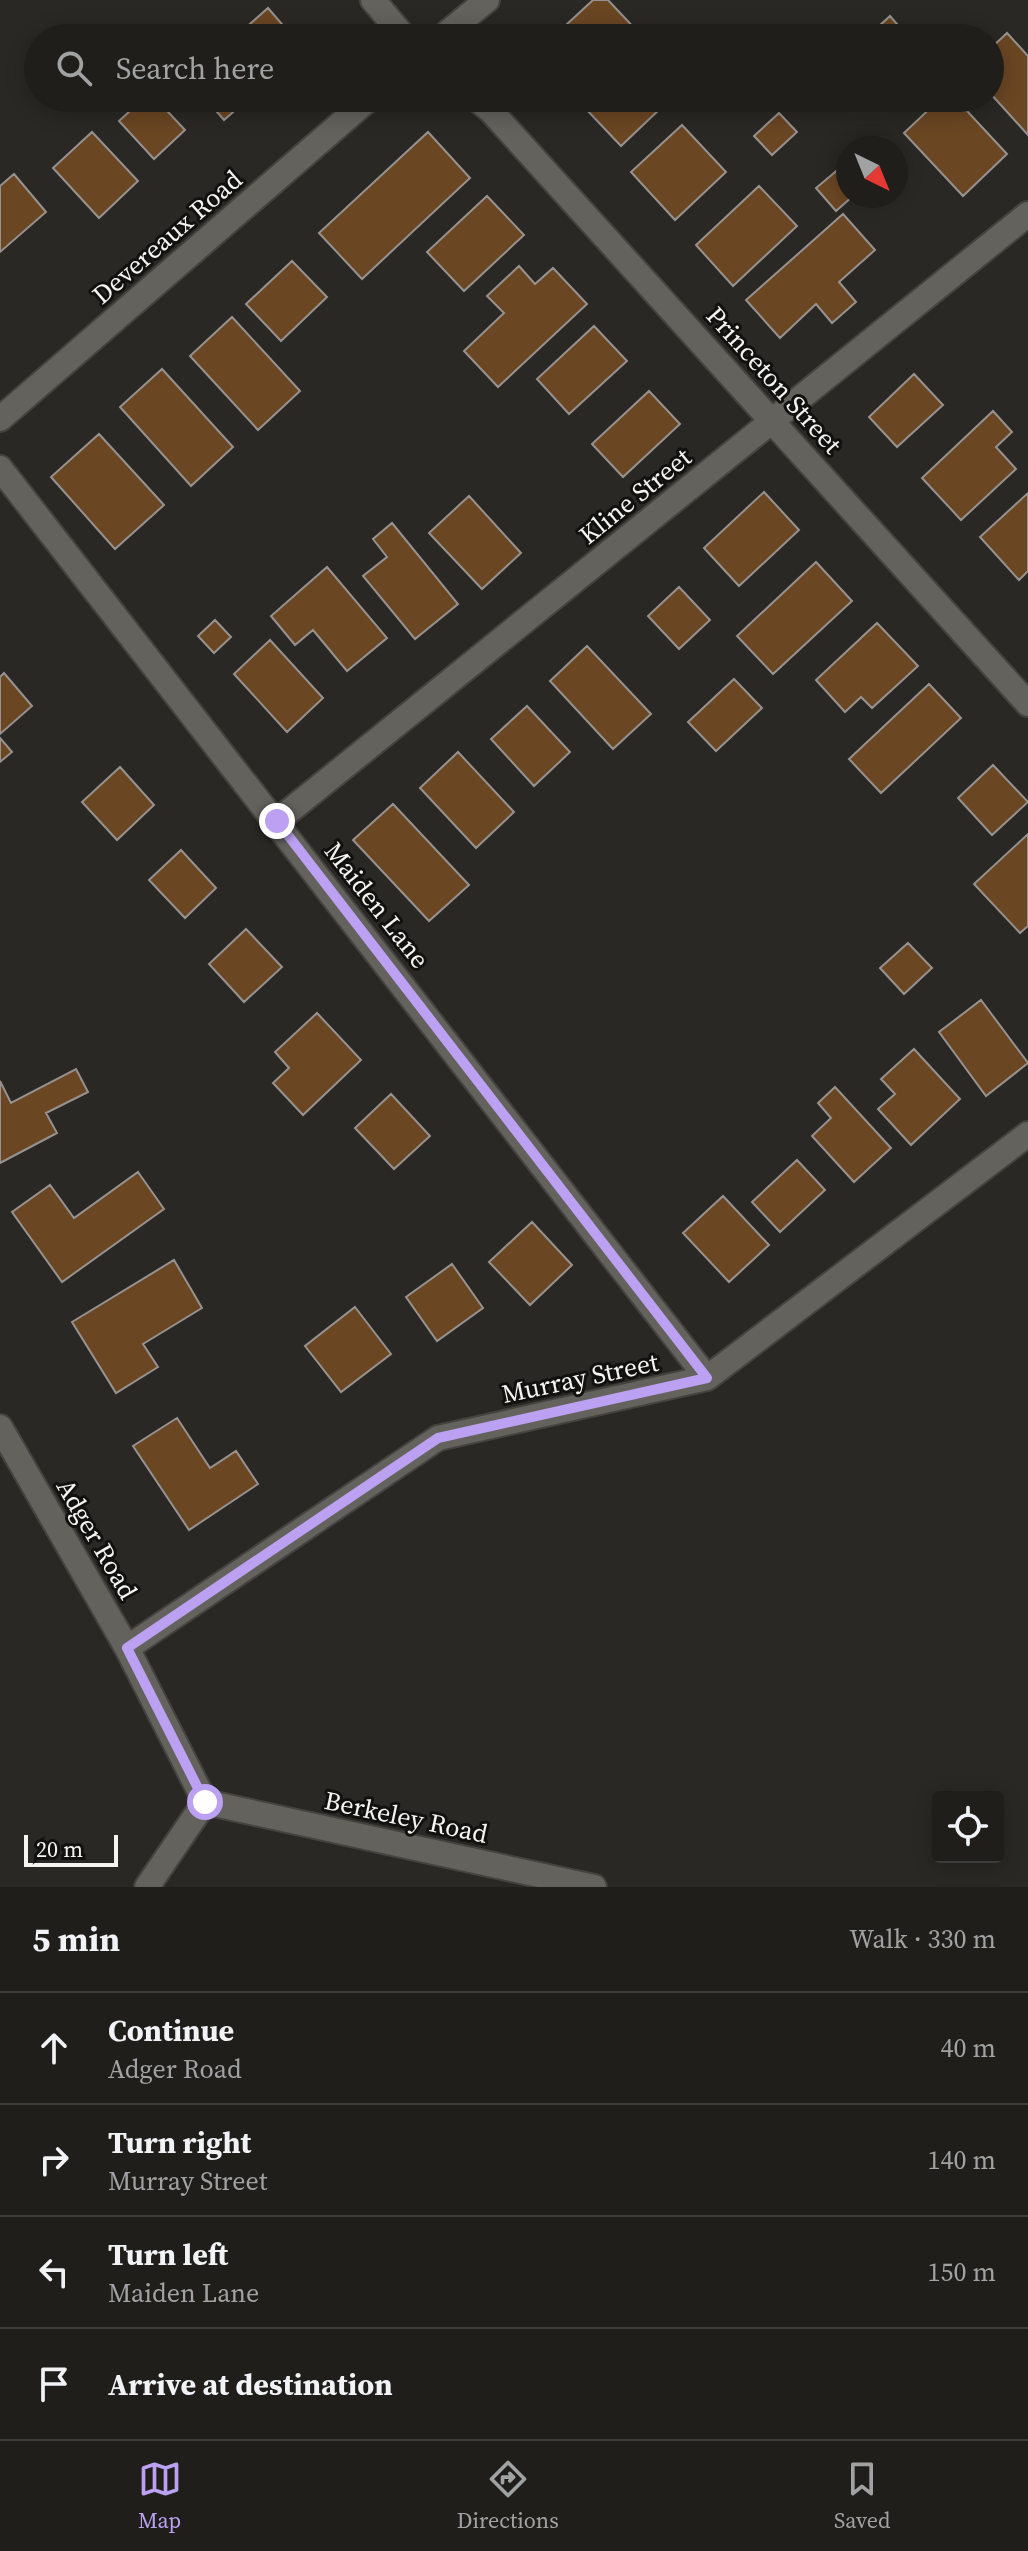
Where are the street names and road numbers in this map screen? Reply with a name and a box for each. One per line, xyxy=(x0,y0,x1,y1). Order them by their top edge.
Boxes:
street label: Devereaux Road xyxy=(84,162,250,312)
street label: Princeton Street xyxy=(698,298,850,462)
street label: Kline Street xyxy=(571,439,699,553)
street label: Maiden Lane xyxy=(316,834,438,976)
street label: Murray Street xyxy=(498,1344,662,1412)
street label: Adger Road xyxy=(48,1472,146,1606)
street label: Berkeley Road xyxy=(321,1782,491,1852)

